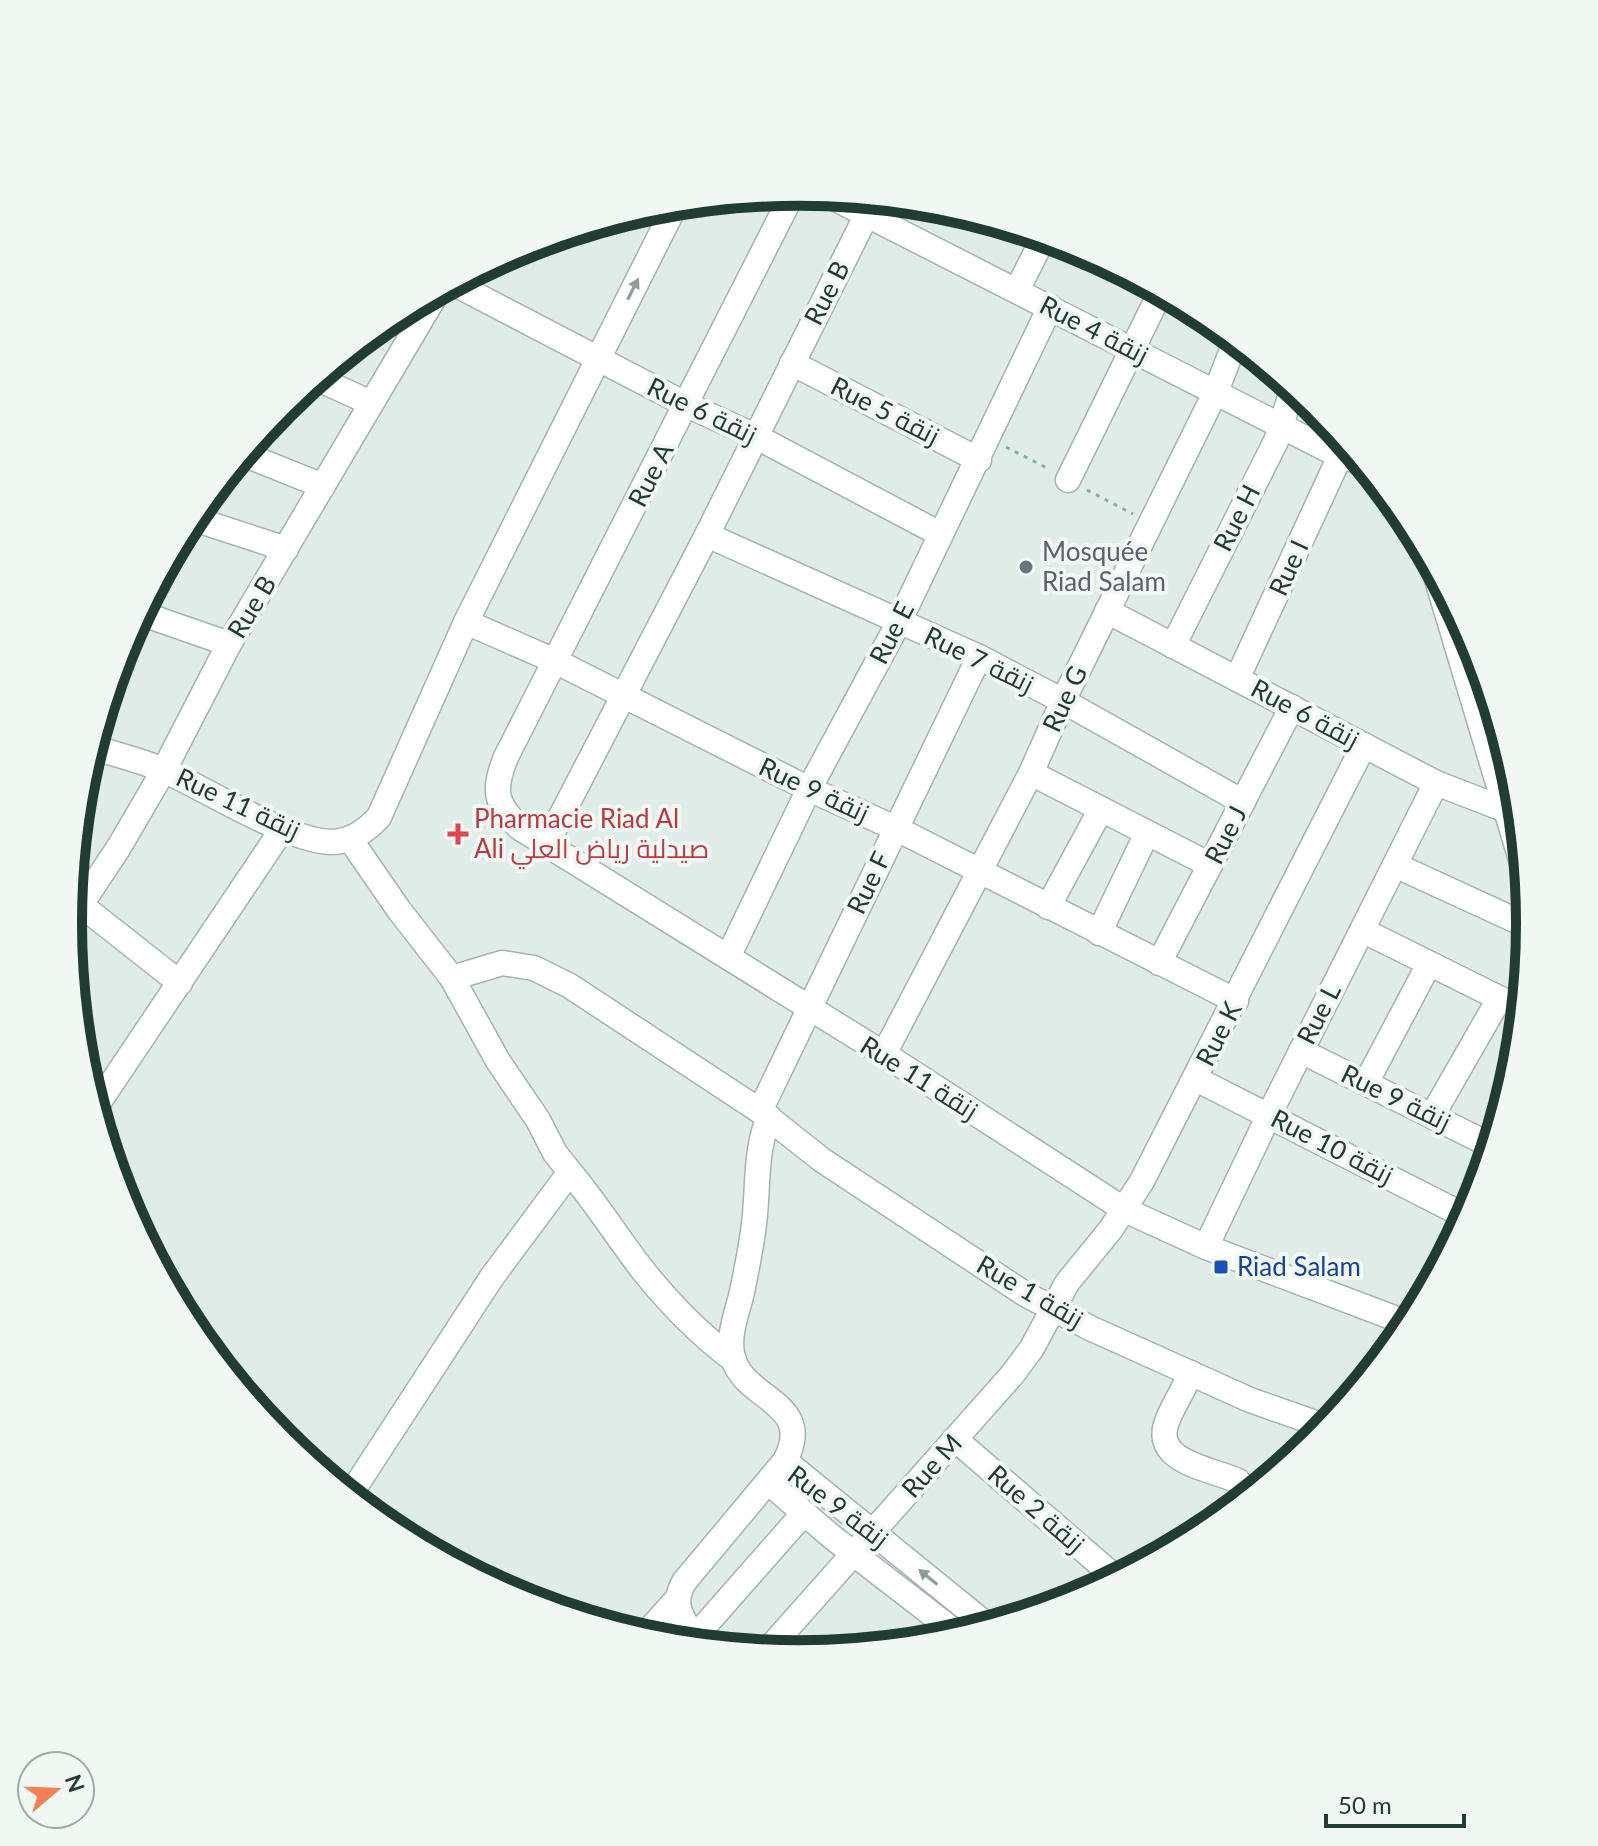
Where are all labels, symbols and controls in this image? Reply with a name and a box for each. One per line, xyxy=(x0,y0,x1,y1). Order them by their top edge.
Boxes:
street label: Rue B xyxy=(797,255,856,330)
one-way arrow xyxy=(627,277,640,300)
street label: Rue 4 زنقة xyxy=(1035,288,1154,370)
street label: Rue 5 زنقة xyxy=(826,369,945,451)
street label: Rue 6 زنقة xyxy=(642,370,762,450)
street label: Rue A xyxy=(621,437,680,512)
street label: Rue H xyxy=(1206,479,1266,556)
place label: Mosquée Riad Salam xyxy=(1042,535,1166,597)
street label: Rue I xyxy=(1261,535,1315,601)
marker: Mosquée Riad Salam xyxy=(1017,558,1035,576)
street label: Rue B xyxy=(220,569,282,644)
street label: Rue E xyxy=(862,596,920,669)
street label: Rue 7 زنقة xyxy=(919,619,1039,699)
street label: Rue G xyxy=(1035,660,1093,737)
street label: Rue 6 زنقة xyxy=(1246,671,1365,755)
street label: Rue 9 زنقة xyxy=(754,750,875,828)
street label: Rue 11 زنقة xyxy=(171,761,305,846)
street label: Rue J xyxy=(1197,800,1253,869)
place label: Pharmacie Riad Al Ali صيدلية رياض العلي xyxy=(474,802,709,870)
marker: Pharmacie Riad Al Ali صيدلية رياض العلي xyxy=(449,825,467,843)
street label: Rue F xyxy=(839,846,897,919)
street label: Rue L xyxy=(1289,978,1347,1049)
street label: Rue K xyxy=(1188,995,1248,1071)
street label: Rue 11 زنقة xyxy=(855,1028,984,1126)
street label: Rue 9 زنقة xyxy=(1336,1057,1456,1137)
street label: Rue 10 زنقة xyxy=(1266,1102,1399,1191)
street label: Rue 1 زنقة xyxy=(971,1248,1090,1334)
place label: Riad Salam xyxy=(1237,1250,1361,1282)
marker: Riad Salam xyxy=(1212,1258,1230,1276)
street label: Rue M xyxy=(894,1427,968,1504)
street label: Rue 9 زنقة xyxy=(782,1458,895,1554)
street label: Rue 2 زنقة xyxy=(982,1458,1092,1559)
one-way arrow xyxy=(918,1569,938,1586)
north arrow xyxy=(16,1750,96,1830)
text: N xyxy=(60,1771,91,1796)
scale bar xyxy=(1326,1778,1464,1828)
text: 50 m xyxy=(1338,1790,1392,1819)

